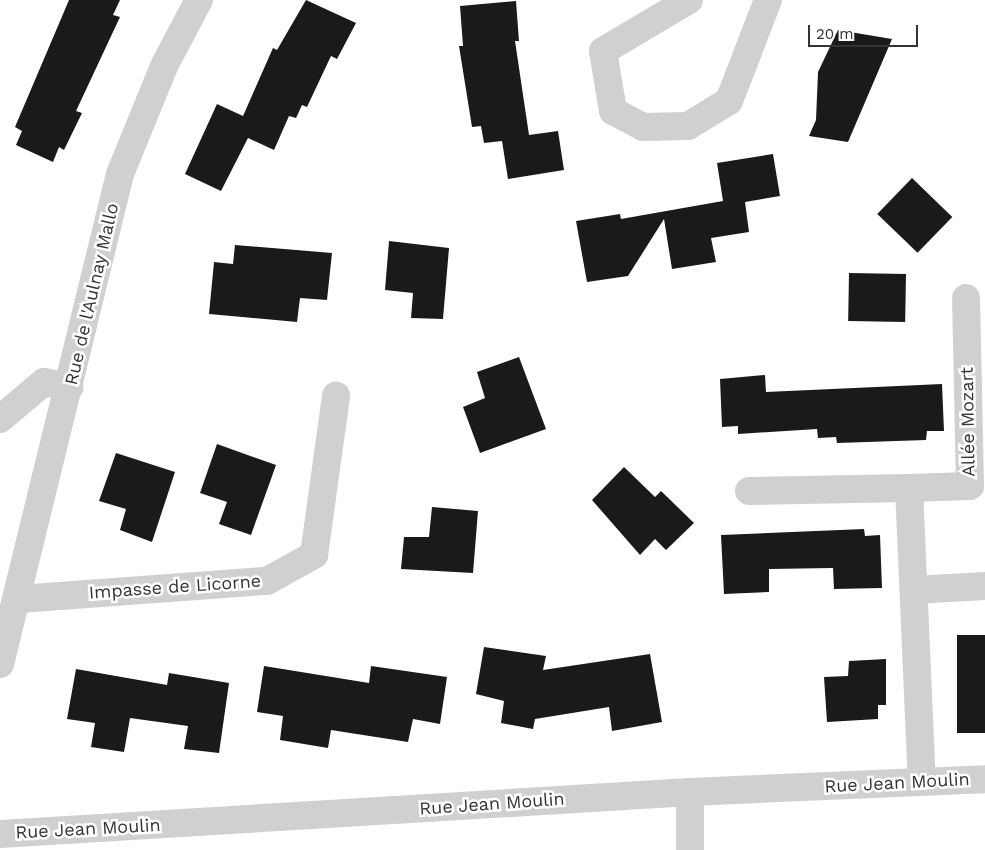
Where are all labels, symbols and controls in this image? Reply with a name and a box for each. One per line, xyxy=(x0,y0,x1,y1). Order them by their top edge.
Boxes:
scale bar xyxy=(810,15,920,47)
text: 20 m xyxy=(816,25,854,43)
street label: Rue de l'Aulnay Mallo xyxy=(60,201,124,387)
street label: Allée Mozart xyxy=(956,367,980,477)
street label: Impasse de Licorne xyxy=(88,570,262,604)
street label: Rue Jean Moulin xyxy=(824,768,970,798)
street label: Rue Jean Moulin xyxy=(418,788,566,820)
street label: Rue Jean Moulin xyxy=(15,814,161,844)

